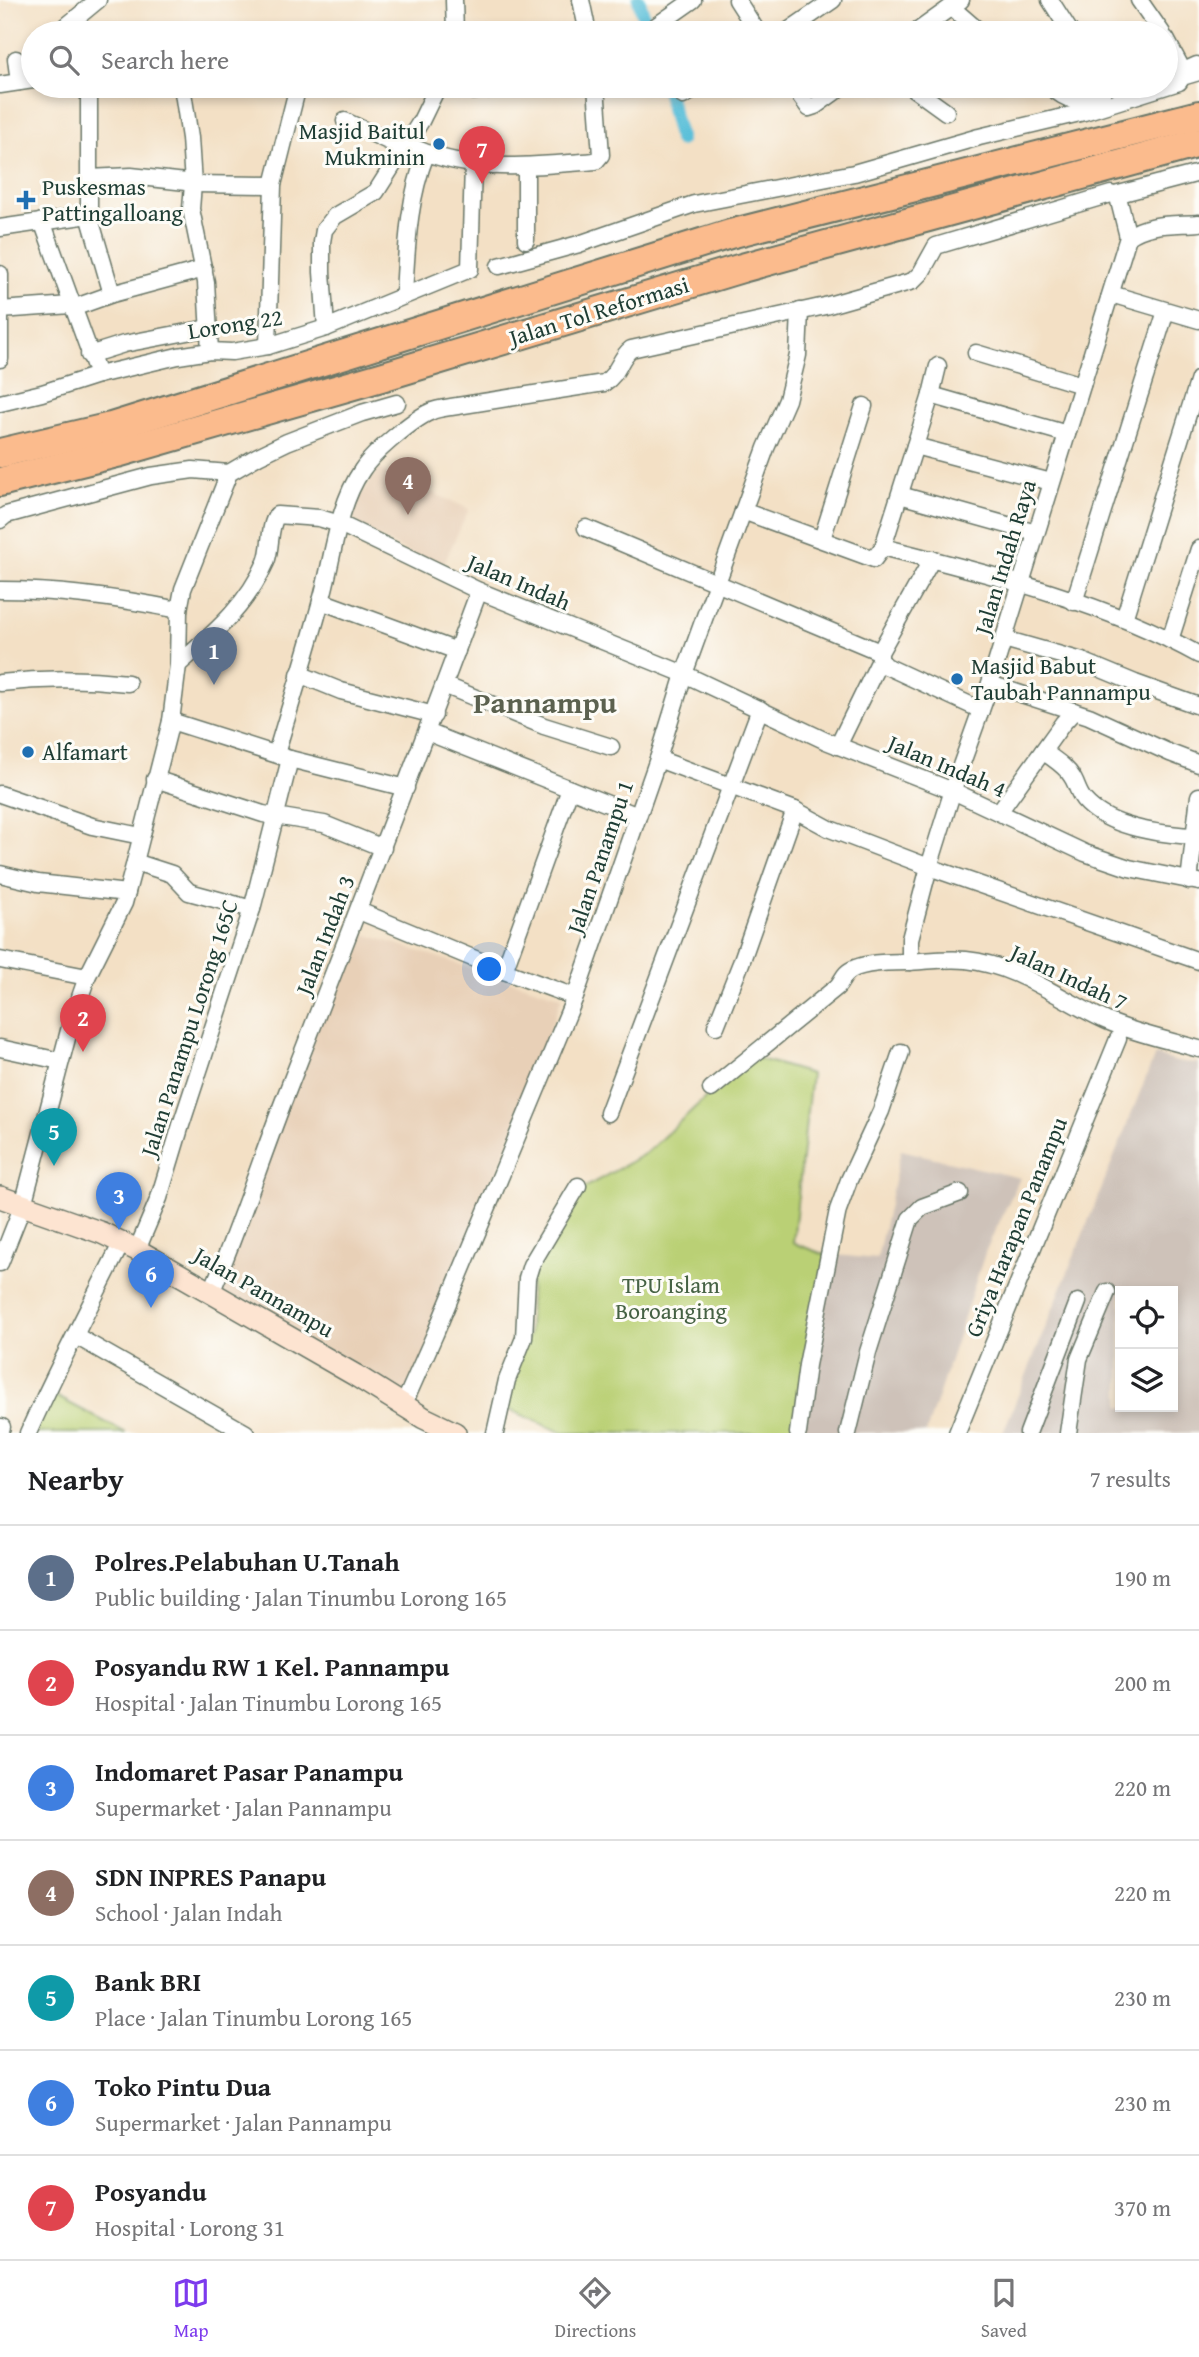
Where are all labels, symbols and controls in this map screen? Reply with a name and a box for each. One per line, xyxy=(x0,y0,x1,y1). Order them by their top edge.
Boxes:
search box xyxy=(21,21,1178,98)
text: Search here xyxy=(101,40,229,79)
icon: search xyxy=(45,41,83,79)
place label: Masjid Baitul Mukminin xyxy=(299,114,425,173)
pin: 7 xyxy=(459,126,505,184)
marker: Masjid Baitul Mukminin xyxy=(431,136,447,152)
place label: Puskesmas Pattingalloang xyxy=(42,170,184,229)
marker: Puskesmas Pattingalloang xyxy=(16,190,36,210)
street label: Jalan Tol Reformasi xyxy=(502,267,693,354)
street label: Lorong 22 xyxy=(185,300,285,347)
pin: 4 xyxy=(385,457,431,515)
street label: Jalan Indah Raya xyxy=(964,475,1044,641)
street label: Jalan Indah xyxy=(460,544,576,618)
pin: 1 xyxy=(191,627,237,685)
place label: Masjid Babut Taubah Pannampu xyxy=(971,649,1151,708)
marker: Masjid Babut Taubah Pannampu xyxy=(949,671,965,687)
district label: Pannampu xyxy=(473,680,618,724)
street label: Jalan Indah 4 xyxy=(880,725,1011,805)
place label: Alfamart xyxy=(42,735,128,768)
marker: Alfamart xyxy=(20,744,36,760)
street label: Jalan Panampu 1 xyxy=(557,776,641,941)
street label: Jalan Indah 3 xyxy=(286,870,362,1002)
street label: Jalan Panampu Lorong 165C xyxy=(130,895,246,1163)
street label: Jalan Indah 7 xyxy=(1003,934,1133,1018)
your location xyxy=(472,952,506,986)
pin: 2 xyxy=(60,994,106,1052)
pin: 5 xyxy=(31,1108,77,1166)
street label: Griya Harapan Panampu xyxy=(956,1111,1075,1342)
pin: 3 xyxy=(96,1172,142,1230)
street label: Jalan Pannampu xyxy=(185,1237,341,1345)
pin: 6 xyxy=(128,1250,174,1308)
park label: TPU Islam Boroanging xyxy=(615,1268,727,1327)
map controls xyxy=(1115,1286,1178,1412)
button: locate xyxy=(1115,1286,1178,1349)
button: layers xyxy=(1115,1349,1178,1412)
text: Nearby xyxy=(28,1457,124,1501)
text: 7 results xyxy=(1090,1462,1171,1495)
text: Polres.Pelabuhan U.Tanah xyxy=(95,1542,400,1581)
text: 1 xyxy=(45,1561,57,1594)
text: 190 m xyxy=(1114,1561,1171,1594)
text: Public building · Jalan Tinumbu Lorong 165 xyxy=(95,1581,507,1614)
text: Posyandu RW 1 Kel. Pannampu xyxy=(95,1647,450,1686)
text: 2 xyxy=(45,1666,57,1699)
text: 200 m xyxy=(1114,1666,1171,1699)
text: Hospital · Jalan Tinumbu Lorong 165 xyxy=(95,1686,442,1719)
text: Indomaret Pasar Panampu xyxy=(95,1752,403,1791)
text: 3 xyxy=(45,1771,57,1804)
text: 220 m xyxy=(1114,1771,1171,1804)
text: Supermarket · Jalan Pannampu xyxy=(95,1791,392,1824)
text: SDN INPRES Panapu xyxy=(95,1857,326,1896)
text: 4 xyxy=(45,1876,57,1909)
text: 220 m xyxy=(1114,1876,1171,1909)
text: School · Jalan Indah xyxy=(95,1896,282,1929)
text: Bank BRI xyxy=(95,1962,201,2001)
text: 5 xyxy=(45,1981,57,2014)
text: 230 m xyxy=(1114,1981,1171,2014)
text: Place · Jalan Tinumbu Lorong 165 xyxy=(95,2001,412,2034)
text: Toko Pintu Dua xyxy=(95,2067,271,2106)
text: 6 xyxy=(45,2086,57,2119)
text: 230 m xyxy=(1114,2086,1171,2119)
text: Supermarket · Jalan Pannampu xyxy=(95,2106,392,2139)
text: Posyandu xyxy=(95,2172,207,2211)
text: 7 xyxy=(45,2191,57,2224)
text: 370 m xyxy=(1114,2191,1171,2224)
text: Hospital · Lorong 31 xyxy=(95,2211,285,2244)
tab: Map xyxy=(172,2274,210,2344)
tab: Directions xyxy=(555,2274,636,2344)
tab: Saved xyxy=(981,2274,1027,2344)

